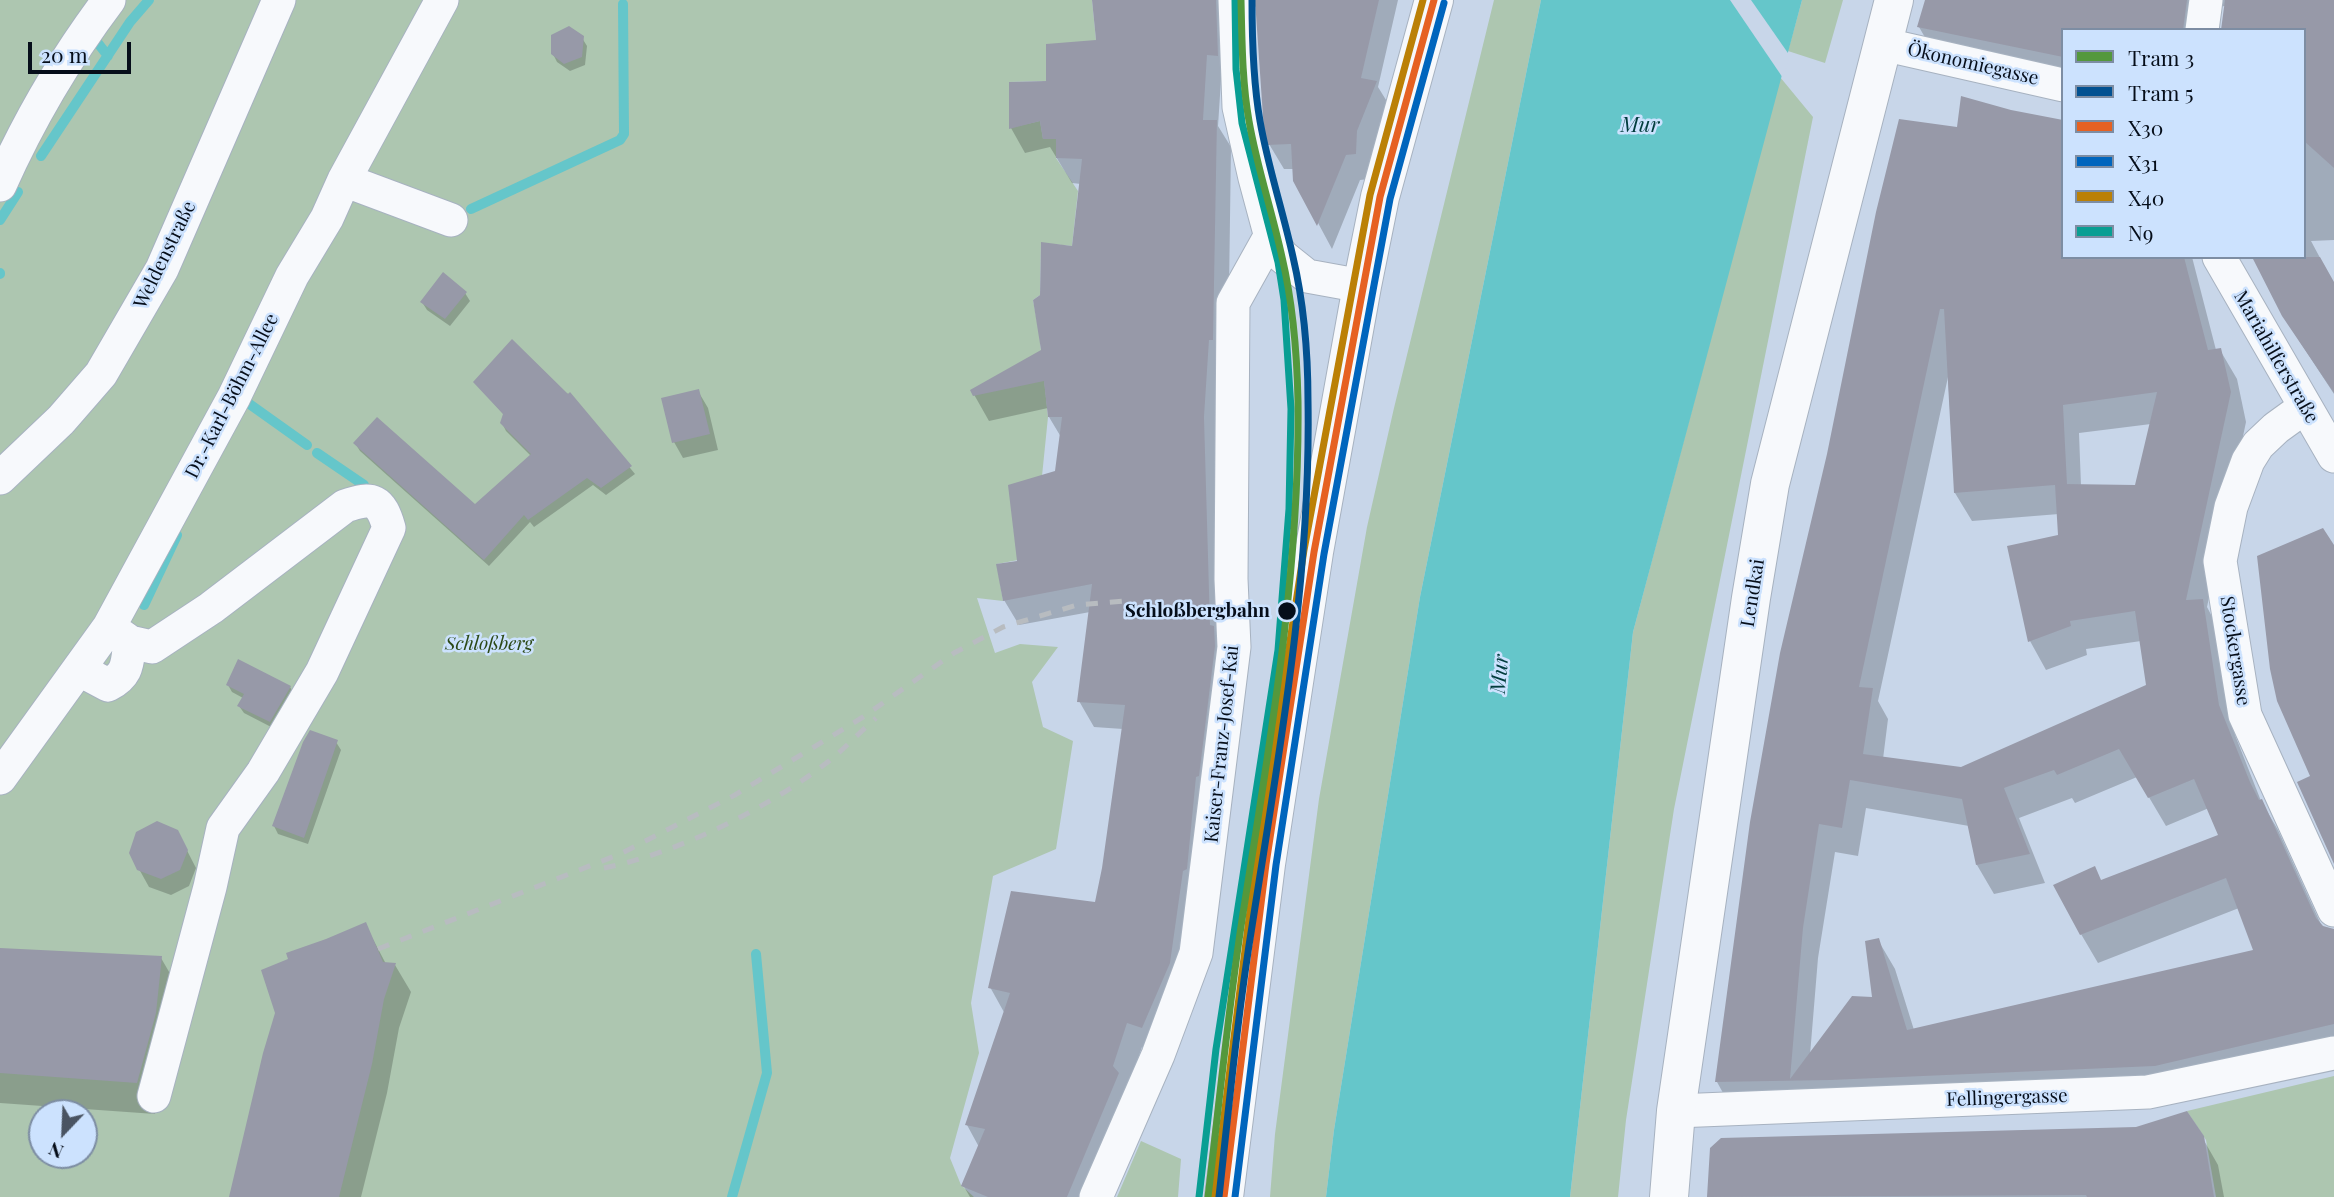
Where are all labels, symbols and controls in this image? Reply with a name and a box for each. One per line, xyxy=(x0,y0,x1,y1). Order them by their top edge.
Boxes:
scale bar xyxy=(32,28,135,72)
legend xyxy=(2061,28,2306,259)
street label: Ökonomiegasse xyxy=(1905,38,2041,90)
text: 20 m xyxy=(41,40,88,68)
text: Tram 3 xyxy=(2128,43,2194,71)
text: Tram 5 xyxy=(2128,78,2193,106)
water label: Mur xyxy=(1621,112,1659,138)
text: X30 xyxy=(2128,113,2163,141)
text: X31 xyxy=(2128,148,2159,176)
text: X40 xyxy=(2128,183,2164,211)
street label: Weldenstraße xyxy=(129,198,201,312)
text: N9 xyxy=(2128,218,2154,246)
street label: Mariahilferstraße xyxy=(2229,287,2323,427)
street label: Dr.-Karl-Böhm-Allee xyxy=(181,310,283,482)
street label: Lendkai xyxy=(1736,557,1770,629)
street label: Stockergasse xyxy=(2215,595,2255,707)
place label: Schloßbergbahn xyxy=(1125,600,1270,622)
marker: Schloßbergbahn xyxy=(1276,600,1298,622)
park label: Schloßberg xyxy=(445,633,533,655)
street label: Kaiser-Franz-Josef-Kai xyxy=(1200,644,1244,844)
water label: Mur xyxy=(1486,654,1514,694)
street label: Fellingergasse xyxy=(1946,1084,2068,1112)
north arrow xyxy=(28,1099,98,1169)
text: N xyxy=(44,1137,67,1166)

